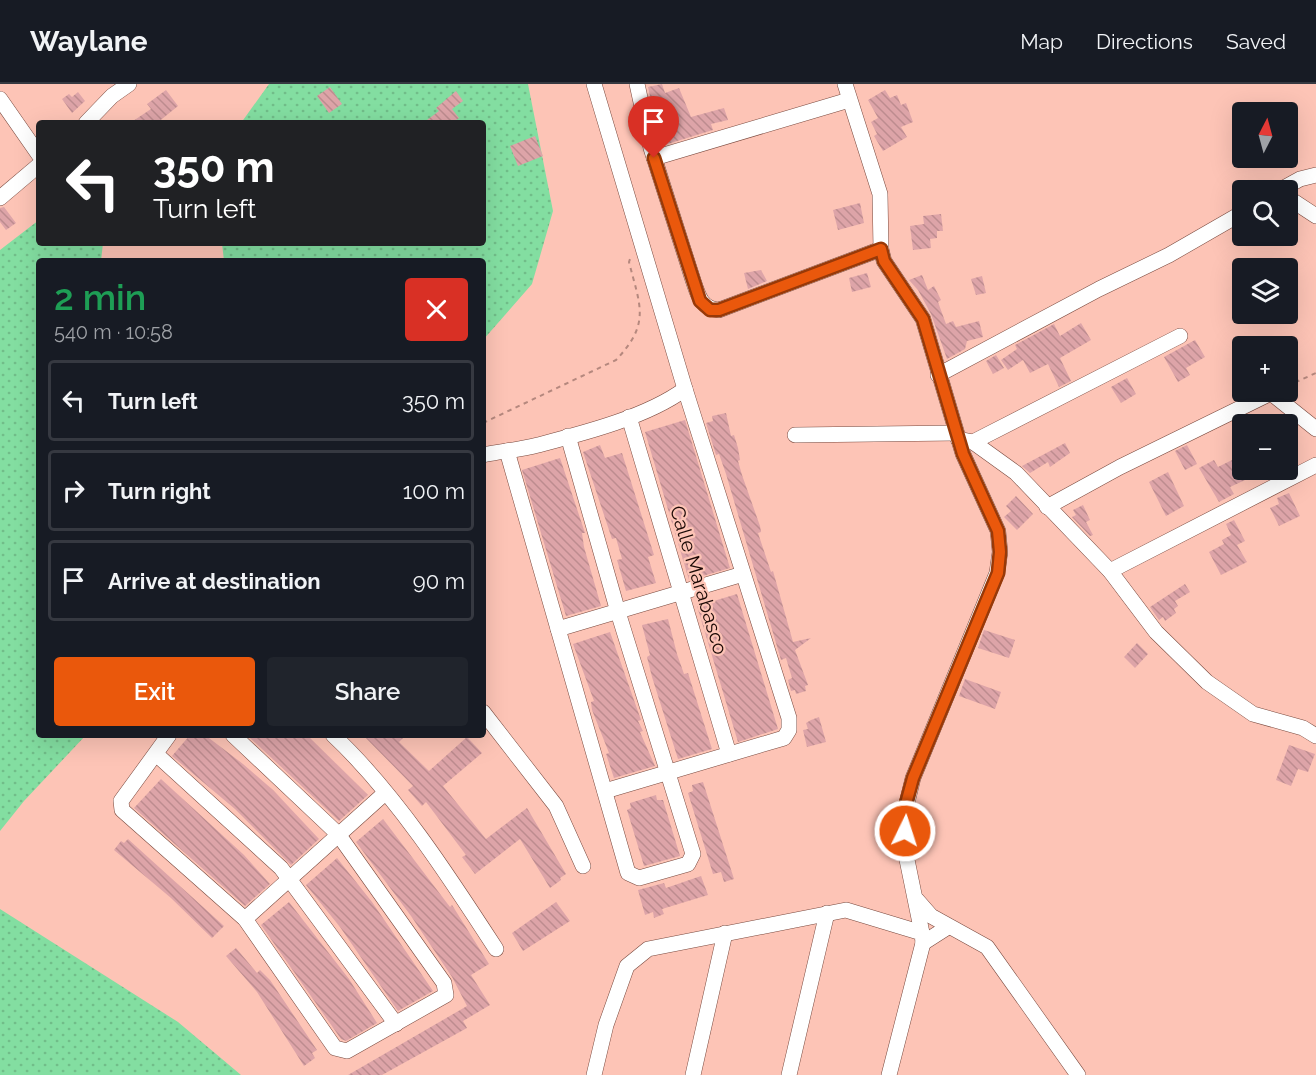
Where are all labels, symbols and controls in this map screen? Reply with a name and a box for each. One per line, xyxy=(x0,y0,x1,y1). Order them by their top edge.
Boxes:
text: Waylane xyxy=(30,25,147,58)
text: Map xyxy=(1020,29,1063,54)
text: Directions xyxy=(1096,29,1193,54)
text: Saved xyxy=(1226,29,1286,54)
pin xyxy=(628,96,679,158)
north arrow xyxy=(1232,102,1298,168)
map controls xyxy=(1232,102,1298,480)
icon: arrive xyxy=(637,105,670,138)
text: 350 m xyxy=(153,143,275,192)
icon: left xyxy=(54,144,132,222)
button: search xyxy=(1232,180,1298,246)
text: Turn left xyxy=(153,193,256,224)
button: layers xyxy=(1232,258,1298,324)
text: 2 min xyxy=(54,276,146,318)
button: close xyxy=(405,278,468,341)
text: 540 m · 10:58 xyxy=(54,320,173,344)
button: + xyxy=(1232,336,1298,402)
icon: left xyxy=(57,384,90,417)
text: Turn left xyxy=(108,388,198,414)
text: 350 m xyxy=(402,388,465,414)
button: − xyxy=(1232,414,1298,480)
icon: right xyxy=(57,474,90,507)
text: Turn right xyxy=(108,478,211,504)
text: 100 m xyxy=(403,478,465,504)
street label: Calle Marabasco xyxy=(665,503,733,657)
icon: arrive xyxy=(57,564,90,597)
text: Arrive at destination xyxy=(108,568,321,594)
text: 90 m xyxy=(413,568,465,594)
button: Exit xyxy=(54,657,255,726)
button: Share xyxy=(267,657,468,726)
position arrow xyxy=(873,799,937,863)

